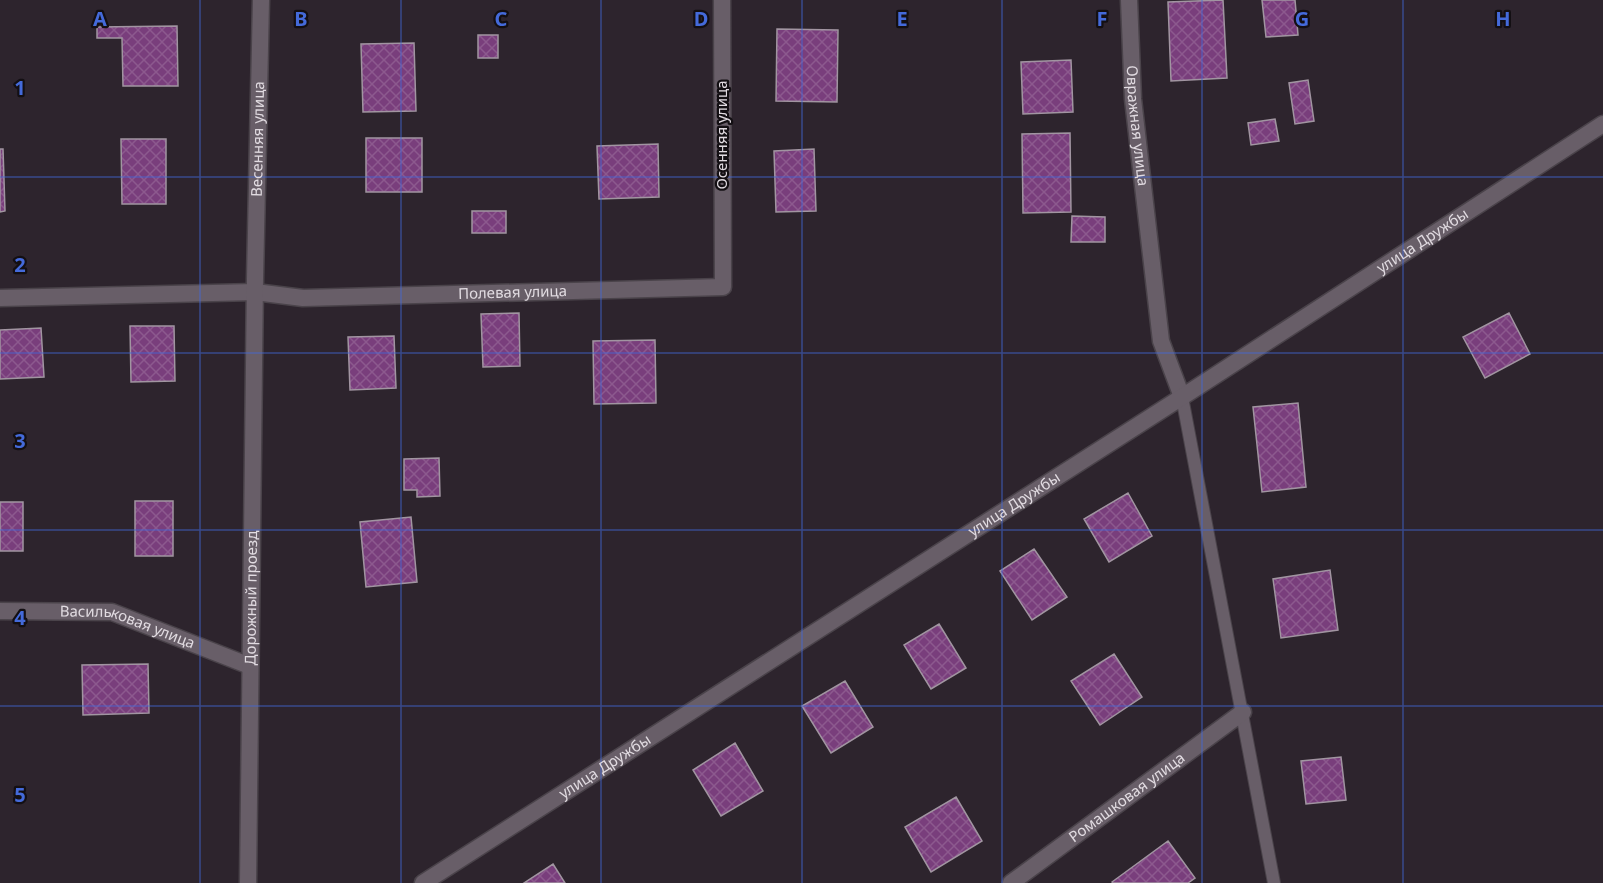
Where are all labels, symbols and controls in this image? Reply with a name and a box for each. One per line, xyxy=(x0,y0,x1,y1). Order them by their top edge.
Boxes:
text: A xyxy=(93,5,107,32)
text: B xyxy=(294,5,308,32)
text: C xyxy=(495,5,508,32)
text: D xyxy=(694,5,708,32)
text: E xyxy=(896,5,908,32)
text: F xyxy=(1097,5,1107,32)
text: G xyxy=(1295,5,1309,32)
text: H xyxy=(1495,5,1511,32)
street label: Овражная улица xyxy=(1123,65,1154,187)
text: 1 xyxy=(14,74,26,101)
street label: Осенняя улица xyxy=(711,80,731,190)
street label: Весенняя улица xyxy=(246,81,268,197)
street label: улица Дружбы xyxy=(1372,203,1472,277)
text: 2 xyxy=(14,251,26,278)
street label: Полевая улица xyxy=(458,280,567,303)
text: 3 xyxy=(14,427,26,454)
street label: улица Дружбы xyxy=(964,467,1063,540)
street label: Дорожный проезд xyxy=(240,531,261,665)
street label: Васильковая улица xyxy=(60,601,198,653)
text: 4 xyxy=(14,604,26,631)
street label: улица Дружбы xyxy=(555,729,654,803)
street label: Ромашковая улица xyxy=(1064,747,1188,846)
text: 5 xyxy=(14,781,26,808)

